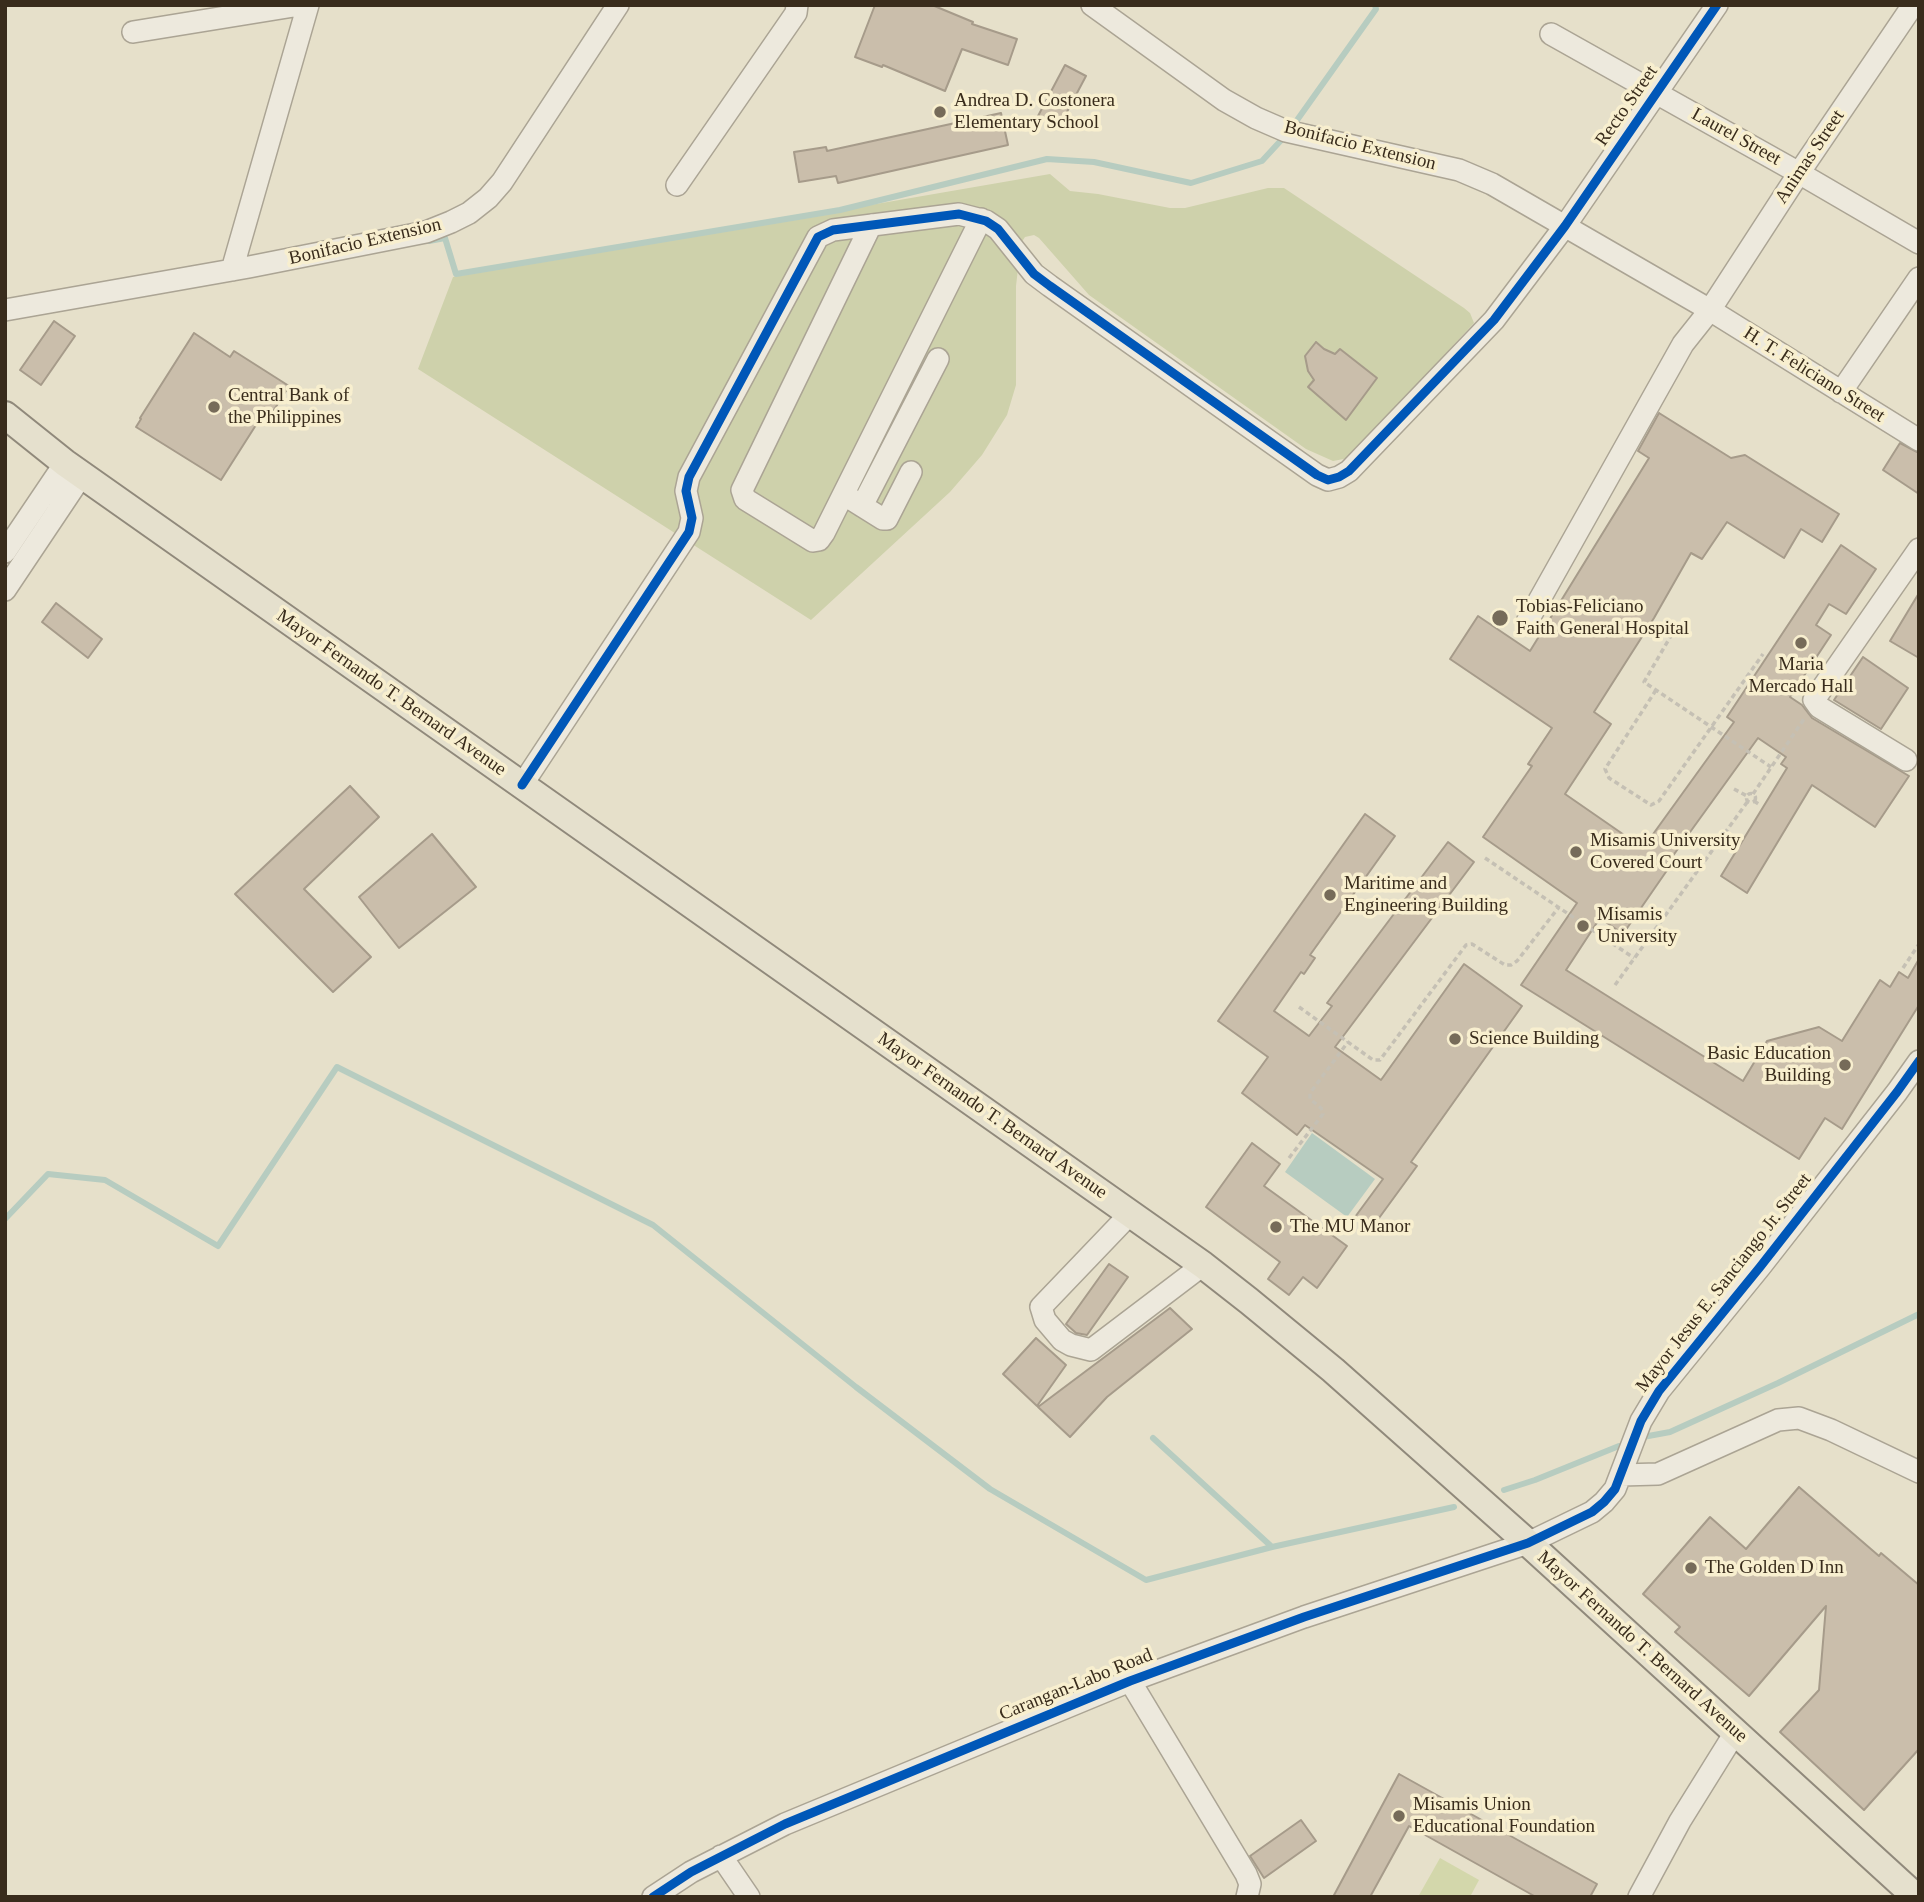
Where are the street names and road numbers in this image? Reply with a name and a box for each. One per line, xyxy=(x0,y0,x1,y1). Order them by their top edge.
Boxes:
street label: Recto Street xyxy=(1591,61,1663,151)
street label: Laurel Street xyxy=(1687,103,1785,171)
street label: Animas Street xyxy=(1770,106,1850,208)
street label: Bonifacio Extension xyxy=(1282,116,1438,176)
street label: Bonifacio Extension xyxy=(287,213,443,271)
street label: H. T. Feliciano Street xyxy=(1739,322,1889,428)
street label: Mayor Fernando T. Bernard Avenue xyxy=(272,605,510,781)
street label: Mayor Fernando T. Bernard Avenue xyxy=(873,1028,1111,1204)
street label: Mayor Jesus E. Sanciango Jr. Street xyxy=(1631,1169,1817,1397)
street label: Mayor Fernando T. Bernard Avenue xyxy=(1532,1546,1752,1748)
street label: Carangan-Labo Road xyxy=(996,1644,1156,1726)

